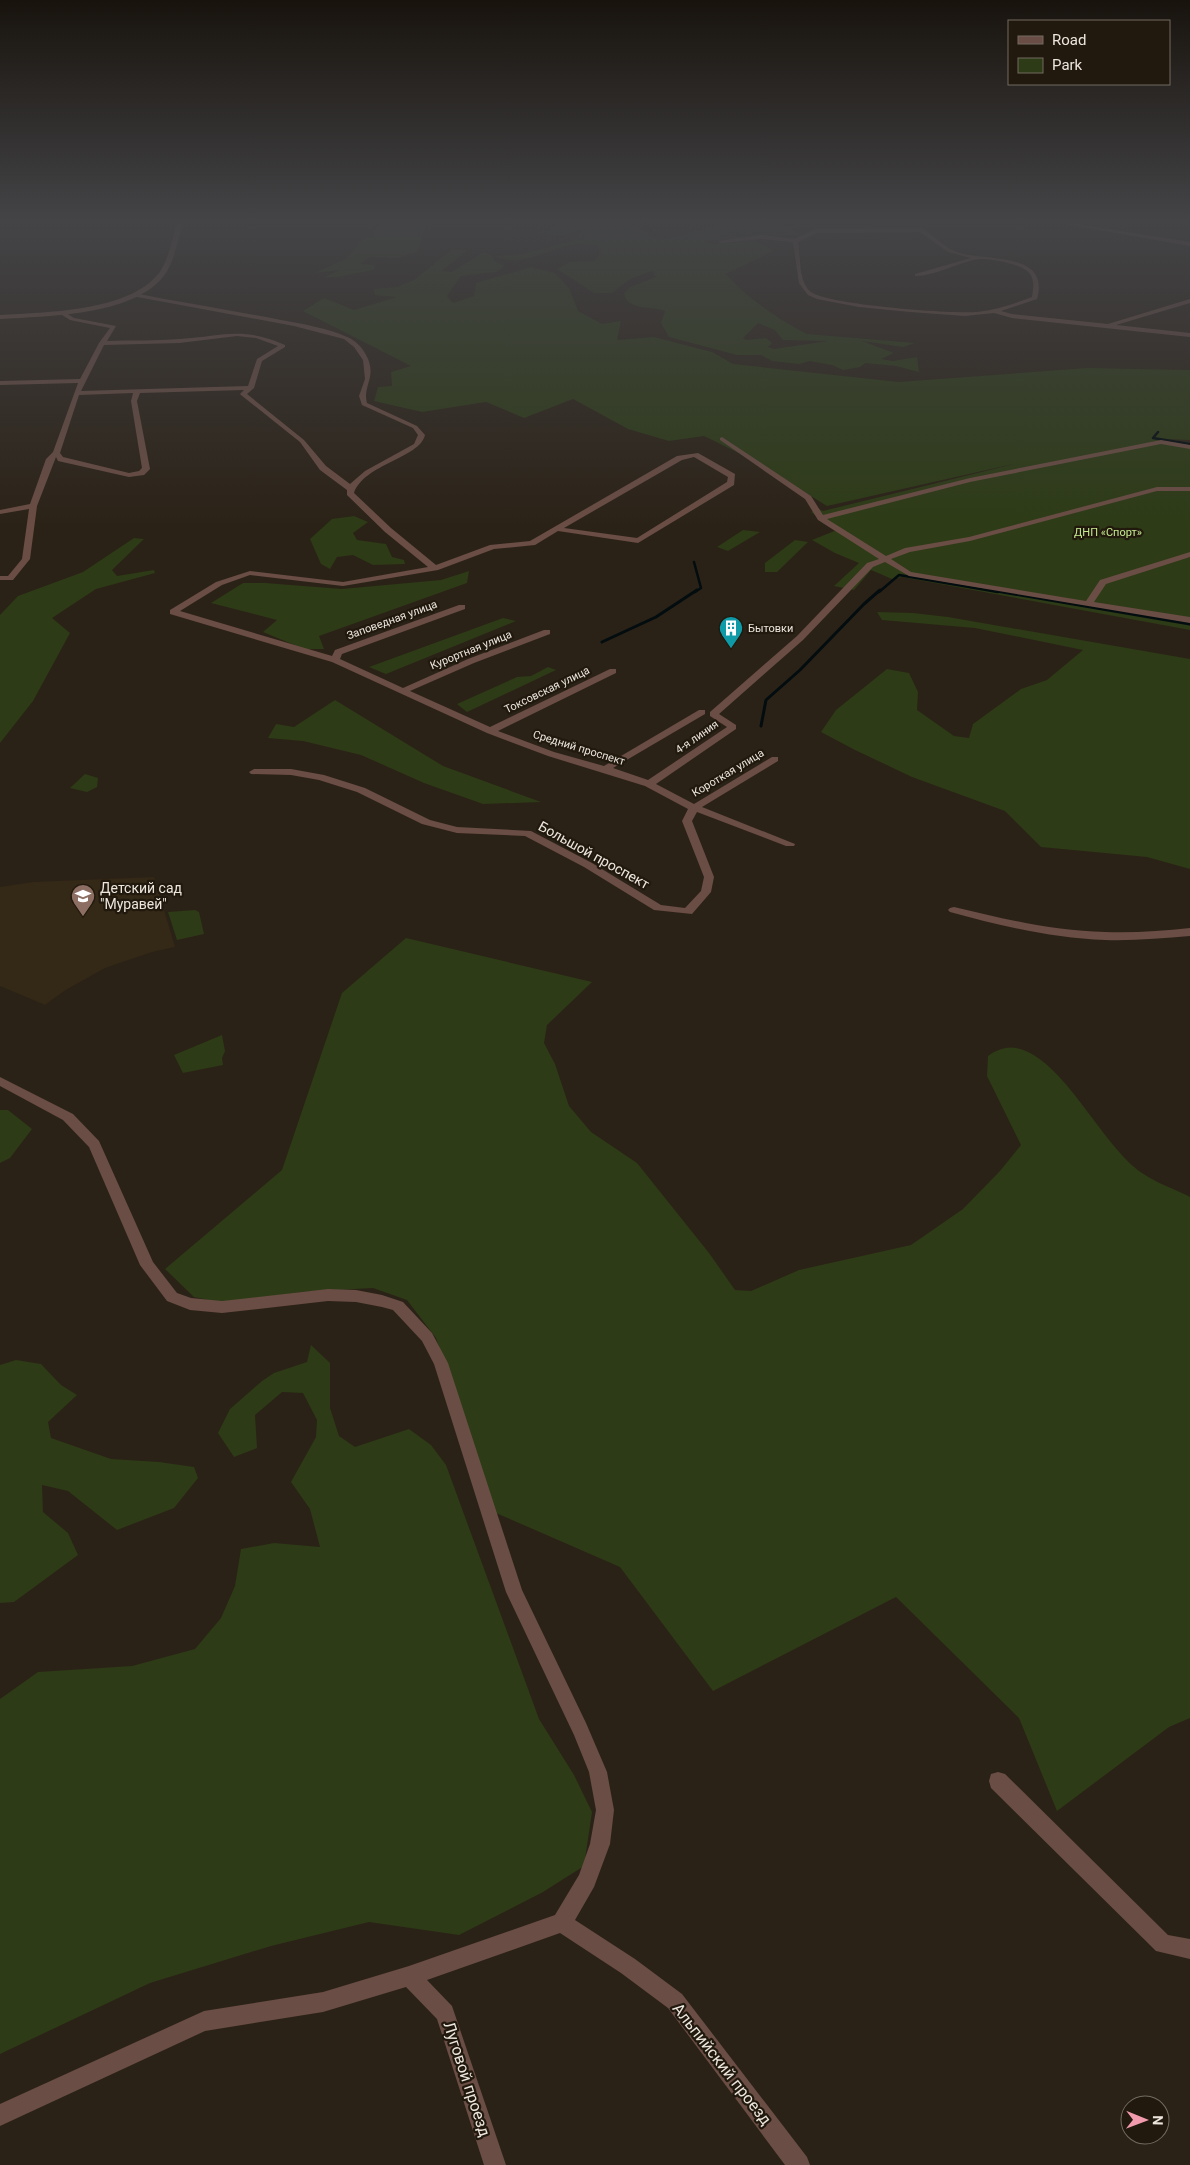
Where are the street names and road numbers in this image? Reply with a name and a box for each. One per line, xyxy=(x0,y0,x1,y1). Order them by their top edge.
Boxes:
street label: Заповедная улица xyxy=(345,598,439,642)
street label: Курортная улица xyxy=(428,628,514,672)
street label: Токсовская улица xyxy=(502,664,592,716)
street label: 4-я линия xyxy=(673,717,721,757)
street label: Средний проспект xyxy=(531,728,627,768)
street label: Короткая улица xyxy=(690,746,766,800)
street label: Большой проспект xyxy=(536,818,652,892)
street label: Альпийский проезд xyxy=(669,1999,776,2129)
street label: Луговой проезд xyxy=(439,2019,495,2139)

